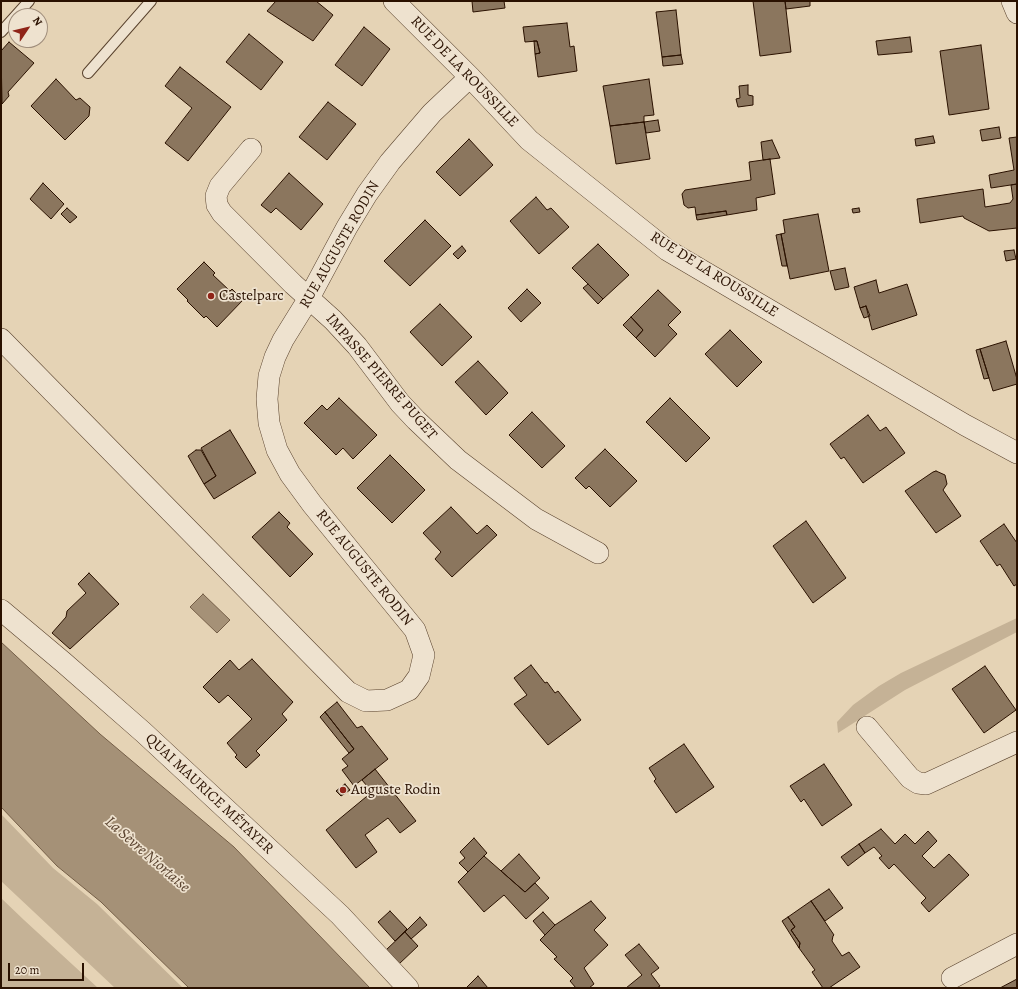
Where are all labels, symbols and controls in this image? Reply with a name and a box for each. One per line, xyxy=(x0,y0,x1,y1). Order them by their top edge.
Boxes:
north arrow xyxy=(8,8,48,48)
street label: RUE DE LA ROUSSILLE xyxy=(406,13,522,131)
text: N xyxy=(29,14,46,29)
street label: RUE AUGUSTE RODIN xyxy=(296,178,384,312)
street label: RUE DE LA ROUSSILLE xyxy=(647,228,781,322)
place label: Castelparc xyxy=(219,287,284,305)
marker: Castelparc xyxy=(206,291,216,301)
street label: IMPASSE PIERRE PUGET xyxy=(321,310,441,444)
street label: RUE AUGUSTE RODIN xyxy=(312,506,416,630)
street label: QUAI MAURICE MÉTAYER xyxy=(141,730,277,858)
place label: Auguste Rodin xyxy=(351,781,441,799)
marker: Auguste Rodin xyxy=(338,785,348,795)
water label: La Sèvre Niortaise xyxy=(101,813,193,897)
scale bar xyxy=(10,955,86,981)
text: 20 m xyxy=(15,962,39,978)

